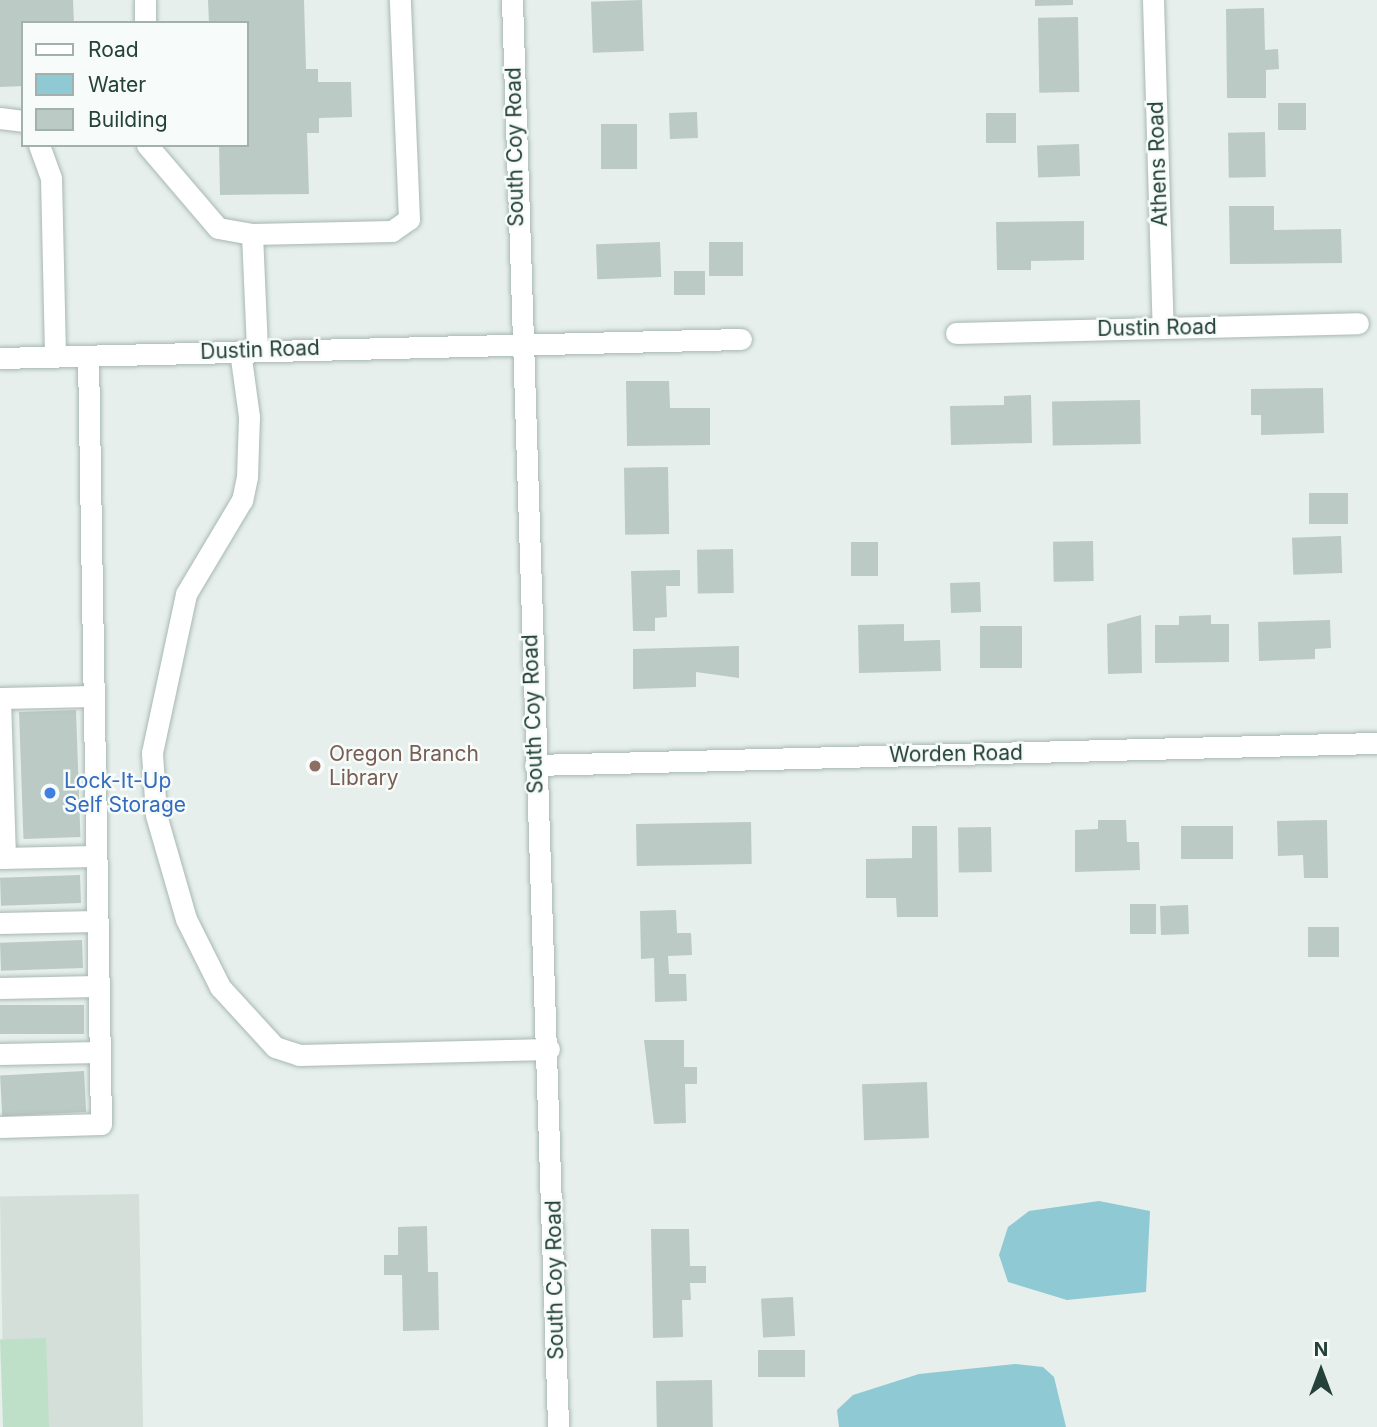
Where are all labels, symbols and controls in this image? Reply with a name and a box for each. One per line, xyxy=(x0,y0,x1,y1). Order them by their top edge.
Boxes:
legend xyxy=(21,21,248,147)
text: Road xyxy=(88,37,139,62)
street label: South Coy Road xyxy=(501,67,529,227)
text: Water xyxy=(88,72,146,97)
street label: Athens Road xyxy=(1143,101,1173,227)
text: Building xyxy=(88,107,168,132)
street label: Dustin Road xyxy=(1097,314,1217,342)
street label: Dustin Road xyxy=(200,335,320,365)
street label: South Coy Road xyxy=(518,634,548,794)
street label: Worden Road xyxy=(889,740,1023,768)
place label: Oregon Branch Library xyxy=(329,741,479,791)
marker: Oregon Branch Library xyxy=(307,758,323,774)
place label: Lock-It-Up Self Storage xyxy=(64,768,186,818)
marker: Lock-It-Up Self Storage xyxy=(42,785,58,801)
street label: South Coy Road xyxy=(541,1200,569,1360)
north arrow xyxy=(1286,1336,1356,1406)
text: N xyxy=(1314,1338,1328,1361)

